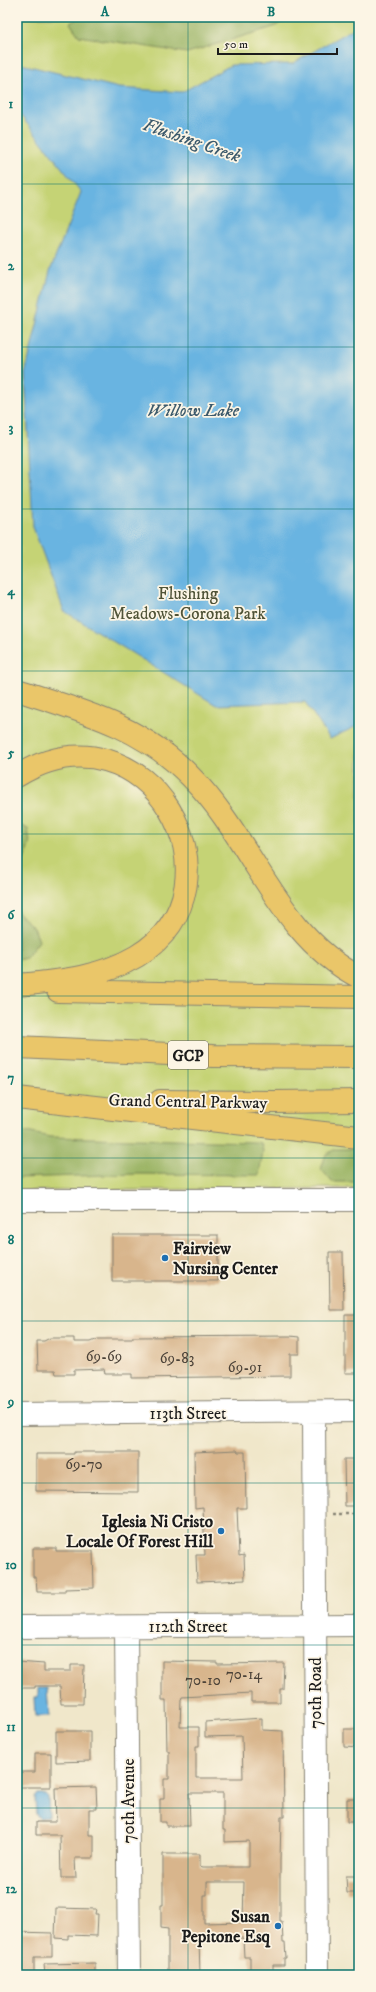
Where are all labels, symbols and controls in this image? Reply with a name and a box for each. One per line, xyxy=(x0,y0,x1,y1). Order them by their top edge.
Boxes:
text: A xyxy=(100,4,110,20)
text: B xyxy=(267,4,275,20)
scale bar xyxy=(218,30,337,56)
text: 50 m xyxy=(224,37,248,52)
text: 1 xyxy=(9,96,14,112)
water label: Flushing Creek xyxy=(140,114,244,168)
text: 2 xyxy=(8,258,15,274)
water label: Willow Lake xyxy=(147,400,240,422)
text: 3 xyxy=(9,420,14,436)
text: 4 xyxy=(6,583,15,600)
park label: Flushing Meadows-Corona Park xyxy=(110,583,266,625)
text: 5 xyxy=(7,745,15,761)
text: 6 xyxy=(8,907,16,923)
road number: GCP xyxy=(168,1041,208,1069)
text: 7 xyxy=(8,1070,15,1086)
street label: Grand Central Parkway xyxy=(108,1090,269,1114)
text: 8 xyxy=(8,1232,15,1248)
place label: Fairview Nursing Center xyxy=(173,1238,279,1280)
marker: Fairview Nursing Center xyxy=(160,1253,170,1263)
house number: 69-69 xyxy=(86,1347,122,1366)
house number: 69-83 xyxy=(160,1349,194,1368)
house number: 69-91 xyxy=(228,1358,262,1377)
text: 9 xyxy=(7,1394,14,1410)
street label: 113th Street xyxy=(149,1403,227,1425)
house number: 69-70 xyxy=(65,1455,103,1474)
place label: Iglesia Ni Cristo Locale Of Forest Hill xyxy=(66,1511,214,1553)
marker: Iglesia Ni Cristo Locale Of Forest Hill xyxy=(216,1526,226,1536)
text: 10 xyxy=(5,1557,17,1573)
street label: 112th Street xyxy=(148,1616,228,1638)
street label: 70th Road xyxy=(305,1657,327,1729)
house number: 70-14 xyxy=(226,1665,262,1684)
house number: 70-10 xyxy=(185,1671,221,1690)
text: 11 xyxy=(6,1719,16,1735)
street label: 70th Avenue xyxy=(118,1758,140,1844)
text: 12 xyxy=(5,1881,17,1897)
place label: Susan Pepitone Esq xyxy=(181,1906,271,1948)
marker: Susan Pepitone Esq xyxy=(273,1921,283,1931)

